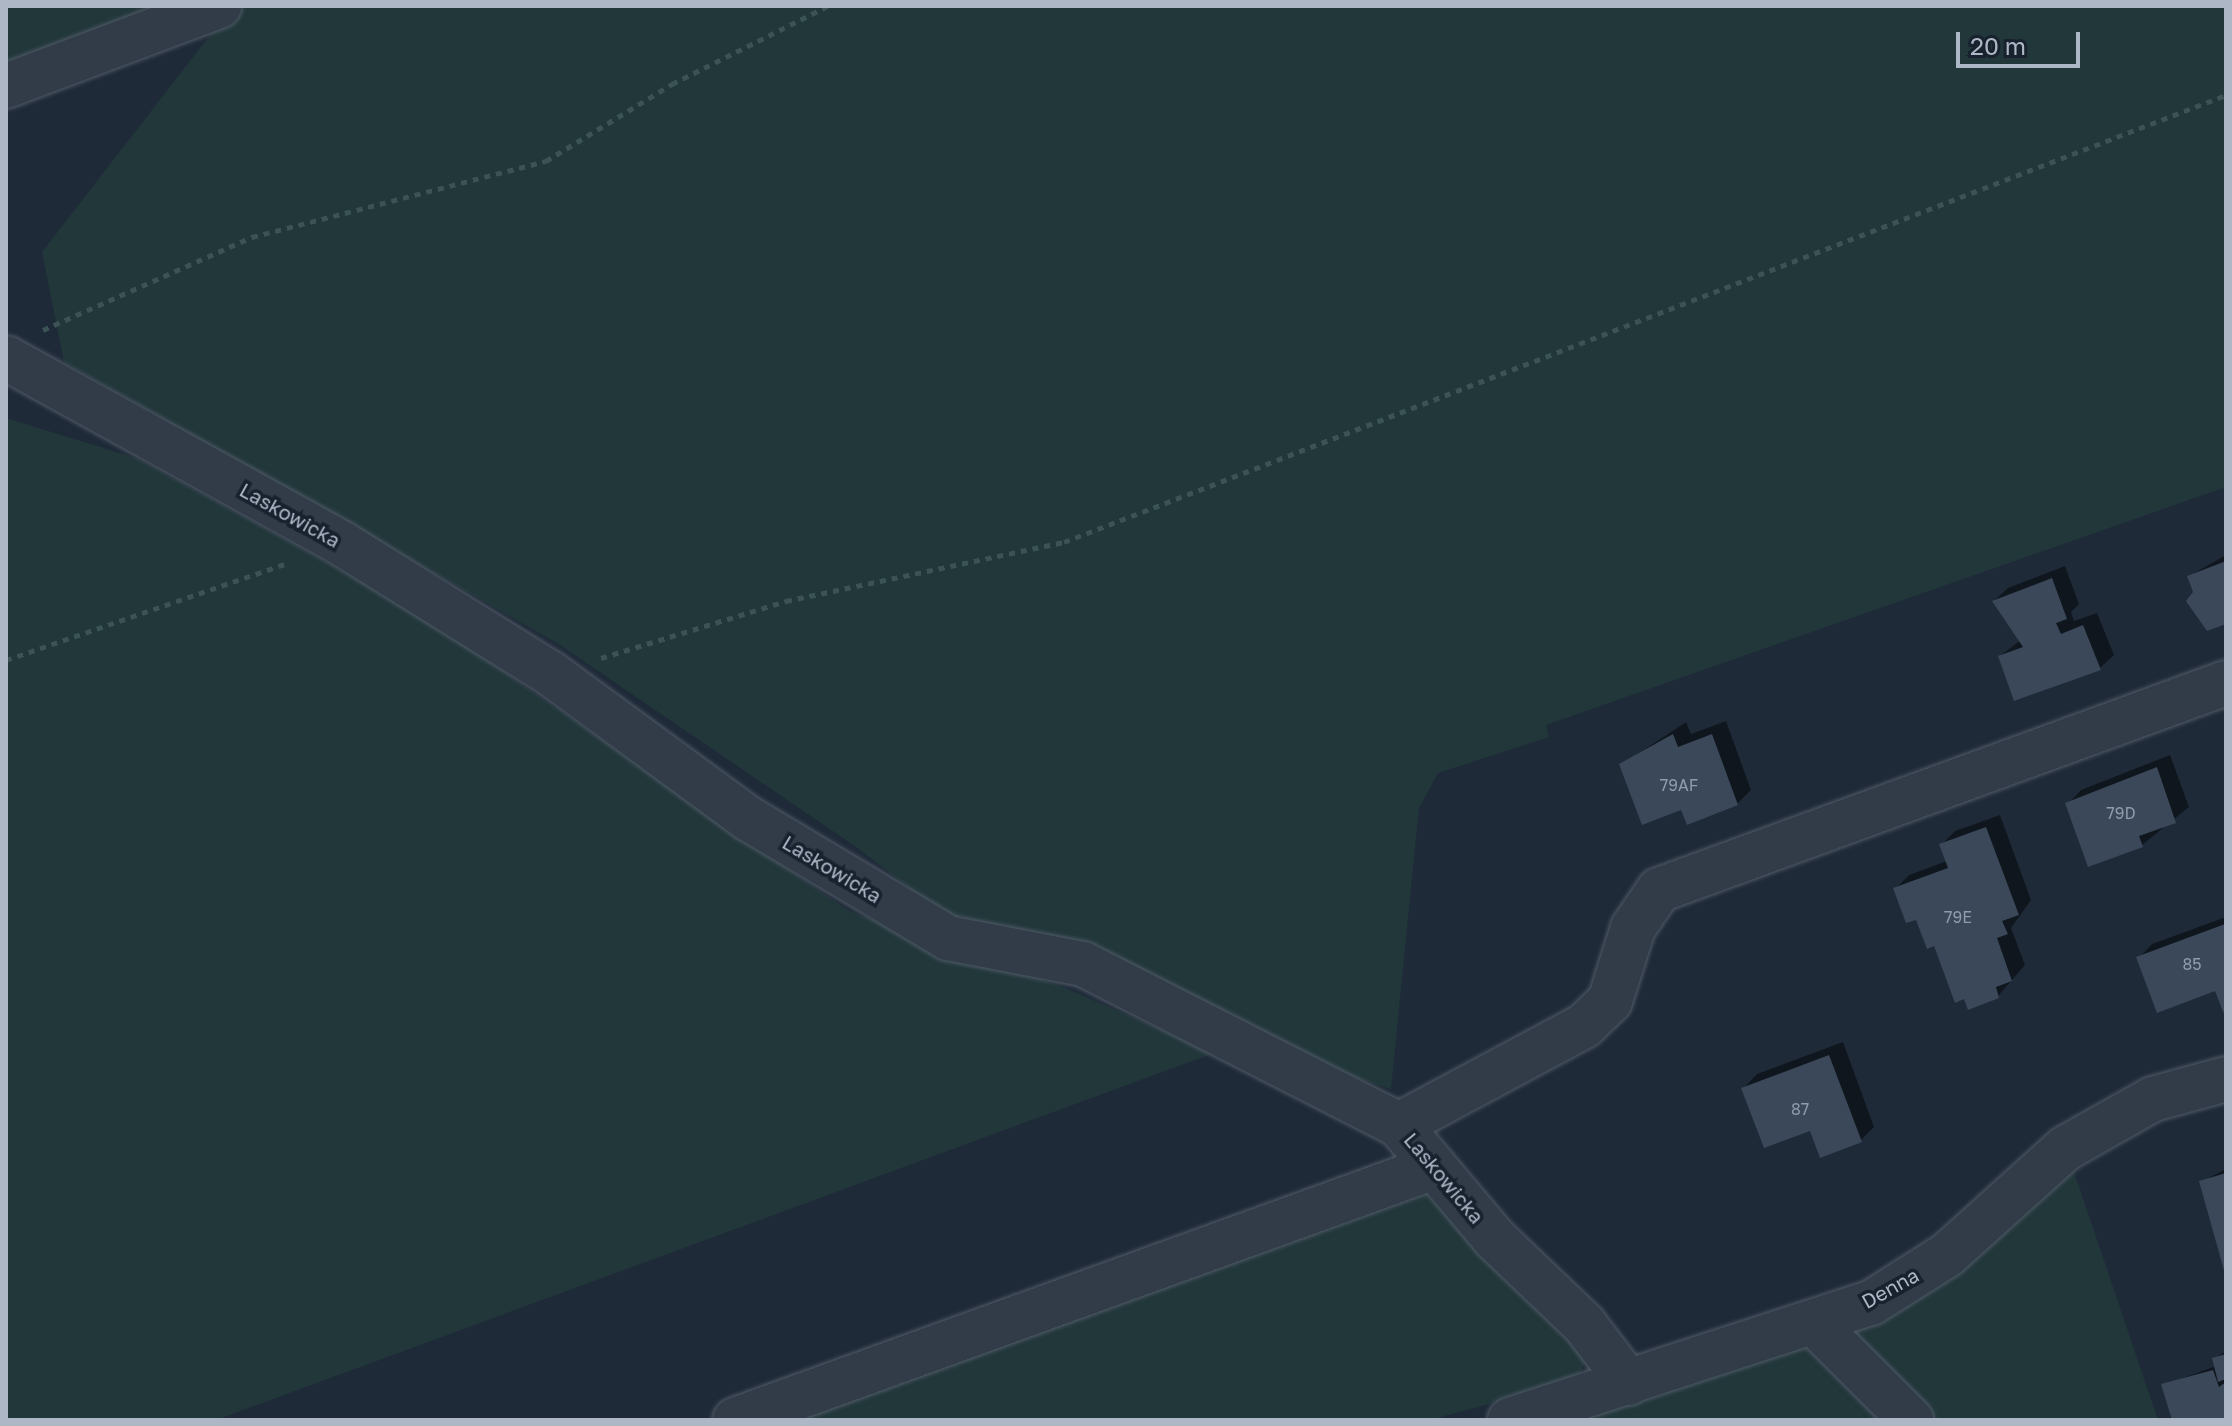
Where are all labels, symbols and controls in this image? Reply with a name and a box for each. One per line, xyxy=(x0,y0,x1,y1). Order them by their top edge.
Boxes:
scale bar xyxy=(1960,16,2084,66)
text: 20 m xyxy=(1970,31,2026,60)
street label: Laskowicka xyxy=(236,478,344,552)
house number: 79AF xyxy=(1660,775,1698,795)
house number: 79D xyxy=(2106,803,2136,823)
street label: Laskowicka xyxy=(778,830,886,908)
house number: 79E xyxy=(1944,907,1972,927)
house number: 85 xyxy=(2182,954,2202,974)
house number: 87 xyxy=(1791,1099,1809,1119)
street label: Laskowicka xyxy=(1399,1128,1489,1228)
street label: Denna xyxy=(1857,1263,1923,1313)

